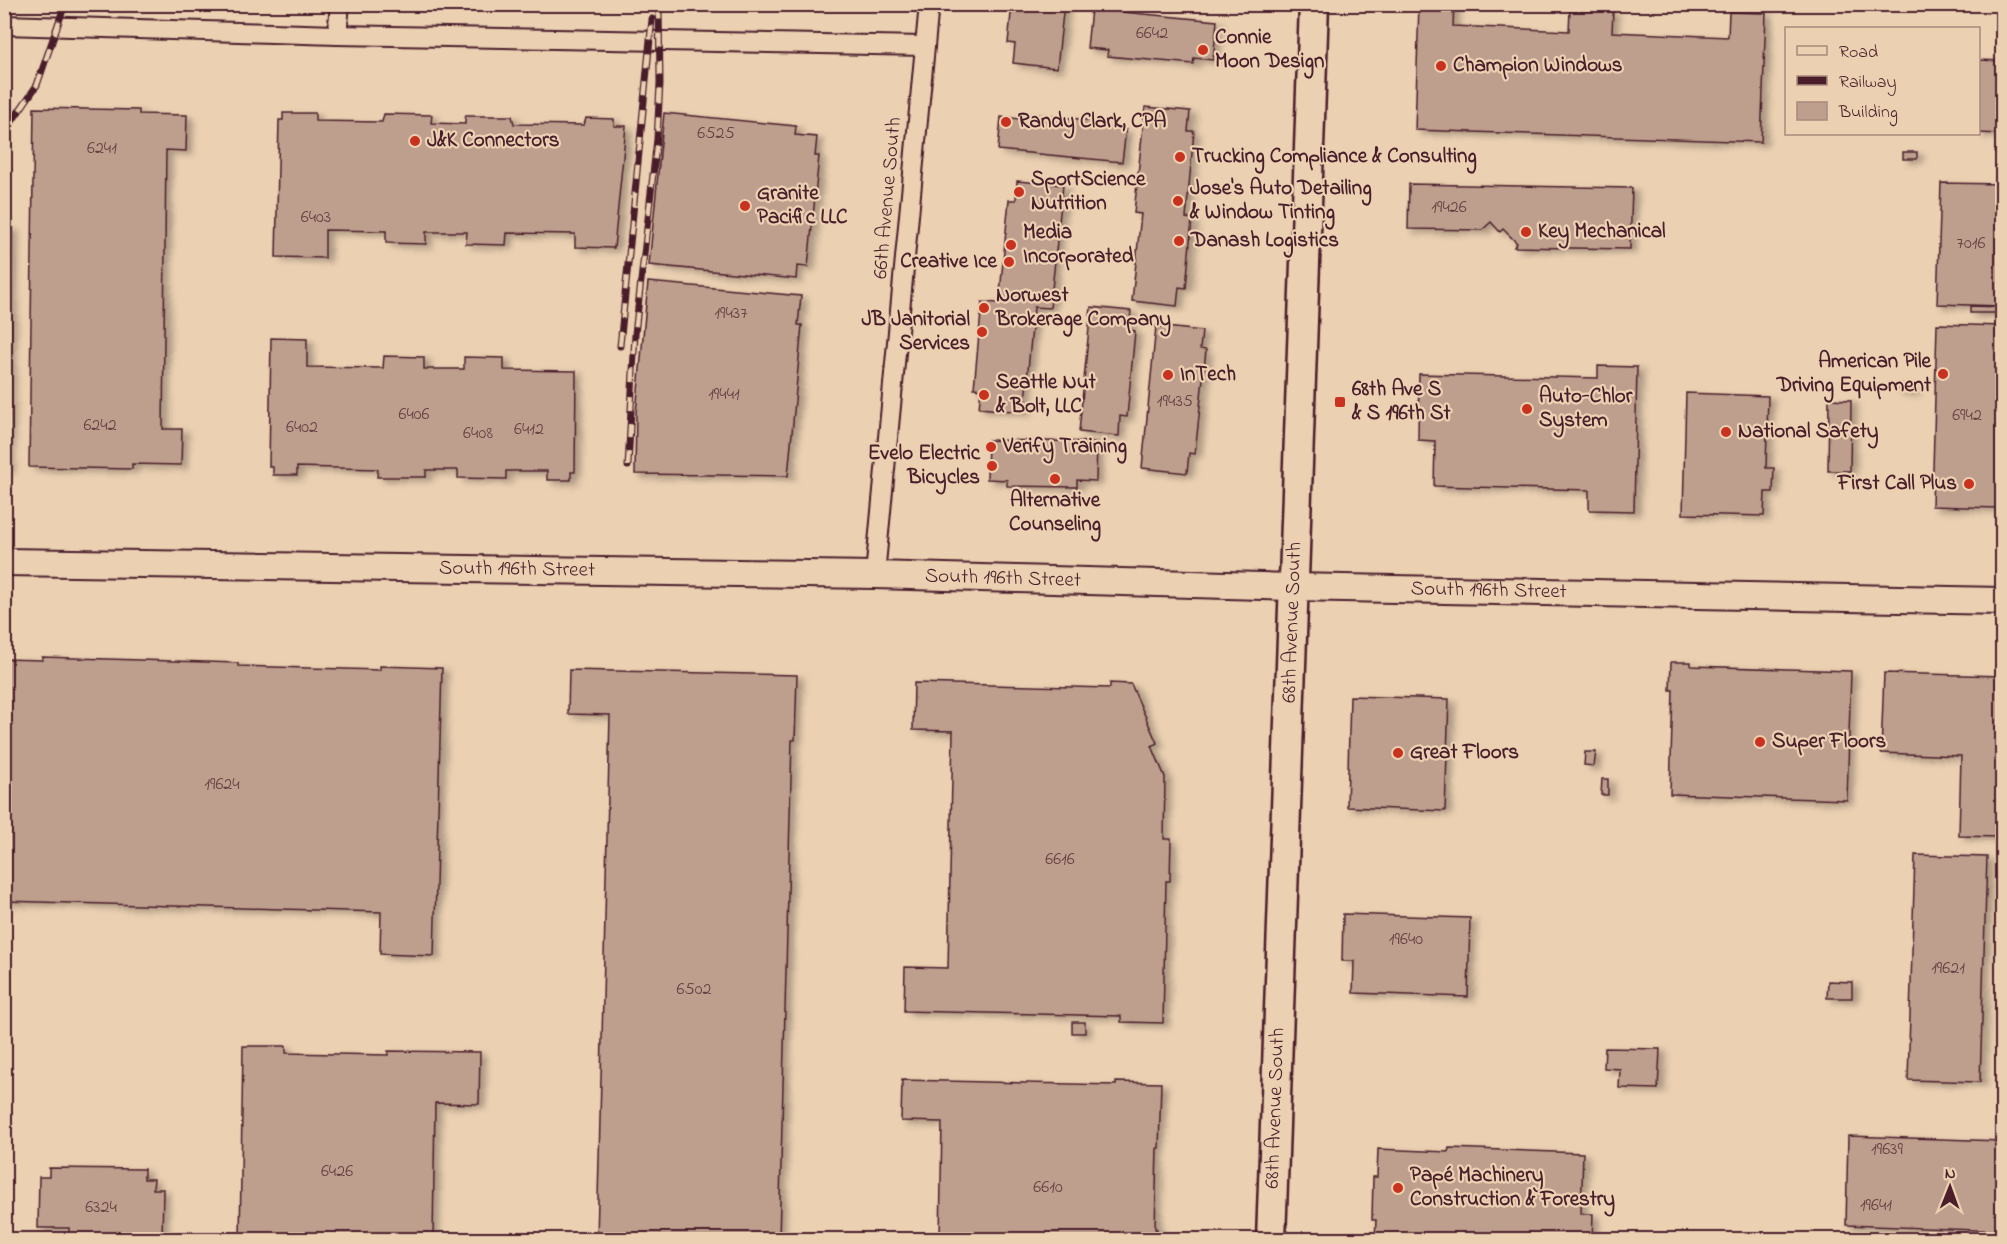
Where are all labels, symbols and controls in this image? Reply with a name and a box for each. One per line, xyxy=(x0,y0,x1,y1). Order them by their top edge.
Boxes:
house number: 6642 xyxy=(1136,21,1168,47)
place label: Connie Moon Design xyxy=(1215,23,1324,79)
legend xyxy=(1785,27,1980,135)
text: Road xyxy=(1839,40,1878,66)
marker: Connie Moon Design xyxy=(1196,43,1210,57)
place label: Champion Windows xyxy=(1453,51,1623,81)
marker: Champion Windows xyxy=(1434,59,1448,73)
text: Railway xyxy=(1839,70,1896,96)
text: Building xyxy=(1838,100,1898,127)
place label: Randy Clark, CPA xyxy=(1018,107,1166,139)
marker: Randy Clark, CPA xyxy=(999,115,1013,129)
street label: 66th Avenue South xyxy=(866,116,910,280)
house number: 6525 xyxy=(697,121,735,147)
place label: J&K Connectors xyxy=(427,126,560,156)
marker: J&K Connectors xyxy=(408,134,422,148)
house number: 6241 xyxy=(87,136,117,162)
place label: Trucking Compliance & Consulting xyxy=(1192,142,1477,174)
marker: Trucking Compliance & Consulting xyxy=(1173,150,1187,164)
place label: SportScience Nutrition xyxy=(1031,165,1146,219)
place label: Jose's Auto Detailing & Window Tinting xyxy=(1189,174,1372,230)
place label: Granite Pacific LLC xyxy=(757,179,848,233)
marker: SportScience Nutrition xyxy=(1012,185,1026,199)
marker: Jose's Auto Detailing & Window Tinting xyxy=(1171,194,1185,208)
house number: 19426 xyxy=(1431,195,1467,221)
marker: Granite Pacific LLC xyxy=(738,199,752,213)
house number: 6403 xyxy=(301,205,331,231)
place label: Key Mechanical xyxy=(1538,217,1666,249)
place label: Media Incorporated xyxy=(1023,218,1134,272)
marker: Key Mechanical xyxy=(1519,225,1533,239)
place label: Danash Logistics xyxy=(1190,226,1339,258)
house number: 7016 xyxy=(1957,231,1985,257)
marker: Danash Logistics xyxy=(1172,234,1186,248)
marker: Media Incorporated xyxy=(1004,238,1018,252)
place label: Creative Ice xyxy=(900,247,998,277)
marker: Creative Ice xyxy=(1002,255,1016,269)
place label: Norwest Brokerage Company xyxy=(995,281,1171,337)
house number: 19437 xyxy=(714,301,748,327)
marker: Norwest Brokerage Company xyxy=(977,301,991,315)
place label: JB Janitorial Services xyxy=(862,305,970,359)
marker: JB Janitorial Services xyxy=(975,325,989,339)
place label: American Pile Driving Equipment xyxy=(1776,347,1932,403)
place label: InTech xyxy=(1180,360,1236,390)
marker: American Pile Driving Equipment xyxy=(1936,367,1950,381)
place label: Seattle Nut & Bolt, LLC xyxy=(995,368,1097,422)
marker: InTech xyxy=(1161,368,1175,382)
place label: 68th Ave S & S 196th St xyxy=(1351,375,1452,429)
house number: 19441 xyxy=(708,382,740,408)
place label: Auto-Chlor System xyxy=(1539,382,1633,438)
marker: Seattle Nut & Bolt, LLC xyxy=(977,388,991,402)
house number: 19435 xyxy=(1157,389,1193,415)
marker: 68th Ave S & S 196th St xyxy=(1333,395,1347,409)
house number: 6406 xyxy=(398,402,430,428)
marker: Auto-Chlor System xyxy=(1520,402,1534,416)
house number: 6942 xyxy=(1952,403,1982,429)
house number: 6242 xyxy=(83,413,117,439)
house number: 6402 xyxy=(286,415,318,441)
house number: 6412 xyxy=(514,417,544,443)
place label: National Safety xyxy=(1738,417,1879,449)
house number: 6408 xyxy=(463,421,493,447)
marker: National Safety xyxy=(1719,425,1733,439)
place label: Verify Training xyxy=(1002,432,1127,464)
place label: Evelo Electric Bicycles xyxy=(868,439,981,495)
marker: Verify Training xyxy=(984,440,998,454)
marker: Evelo Electric Bicycles xyxy=(985,459,999,473)
place label: First Call Plus xyxy=(1837,469,1957,499)
marker: Alternative Counseling xyxy=(1048,472,1062,486)
marker: First Call Plus xyxy=(1962,477,1976,491)
place label: Alternative Counseling xyxy=(1009,486,1101,542)
street label: 68th Avenue South xyxy=(1275,541,1310,703)
street label: South 196th Street xyxy=(439,553,595,586)
street label: South 196th Street xyxy=(924,561,1081,596)
street label: South 196th Street xyxy=(1410,574,1567,607)
place label: Super Floors xyxy=(1772,727,1887,757)
marker: Super Floors xyxy=(1753,735,1767,749)
place label: Great Floors xyxy=(1410,738,1519,768)
marker: Great Floors xyxy=(1391,746,1405,760)
house number: 19624 xyxy=(204,772,240,798)
house number: 6616 xyxy=(1045,847,1075,873)
house number: 19640 xyxy=(1389,927,1423,953)
house number: 19621 xyxy=(1931,956,1965,982)
house number: 6502 xyxy=(677,977,712,1003)
street label: 68th Avenue South xyxy=(1258,1027,1293,1189)
house number: 19639 xyxy=(1871,1137,1904,1163)
north arrow xyxy=(1920,1157,1980,1217)
house number: 6426 xyxy=(321,1159,353,1185)
place label: Papé Machinery Construction & Forestry xyxy=(1410,1161,1615,1217)
text: N xyxy=(1945,1162,1956,1186)
house number: 6610 xyxy=(1033,1175,1063,1201)
marker: Papé Machinery Construction & Forestry xyxy=(1391,1181,1405,1195)
house number: 19641 xyxy=(1860,1193,1892,1219)
house number: 6324 xyxy=(85,1195,117,1221)

